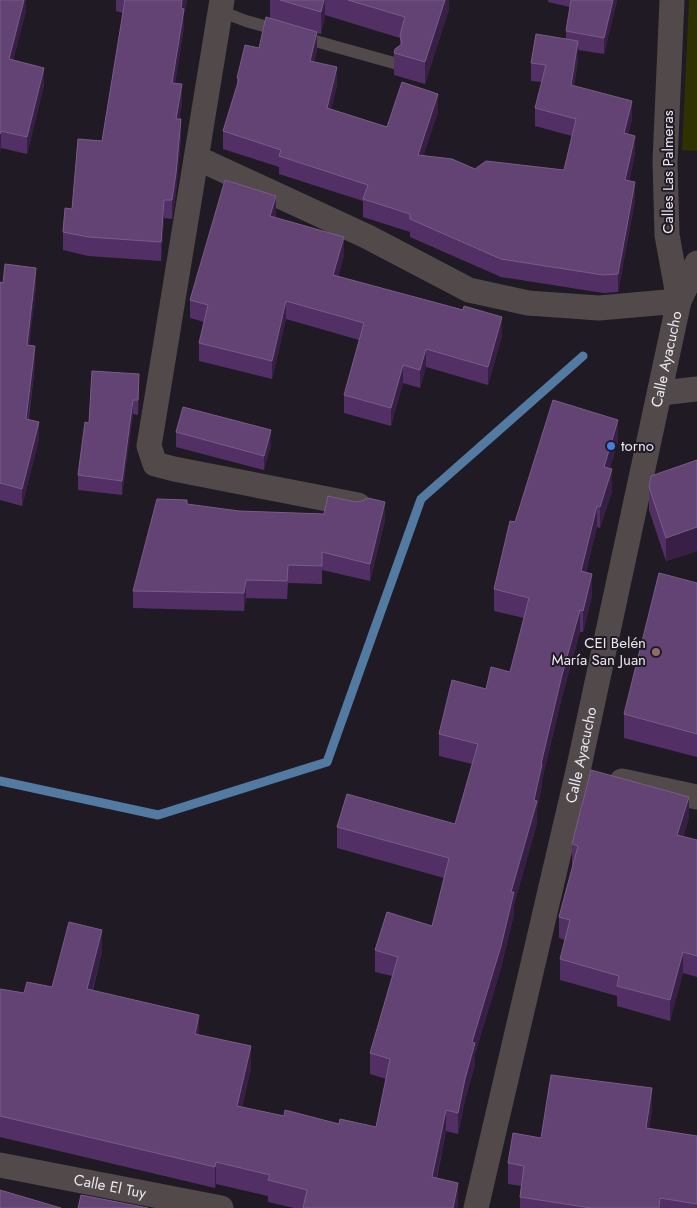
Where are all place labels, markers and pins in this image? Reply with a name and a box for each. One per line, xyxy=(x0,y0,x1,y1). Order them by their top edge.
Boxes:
place label: torno xyxy=(621,435,654,457)
marker: torno xyxy=(605,440,617,452)
place label: CEI Belén María San Juan xyxy=(551,632,646,671)
marker: CEI Belén María San Juan xyxy=(650,646,662,658)

